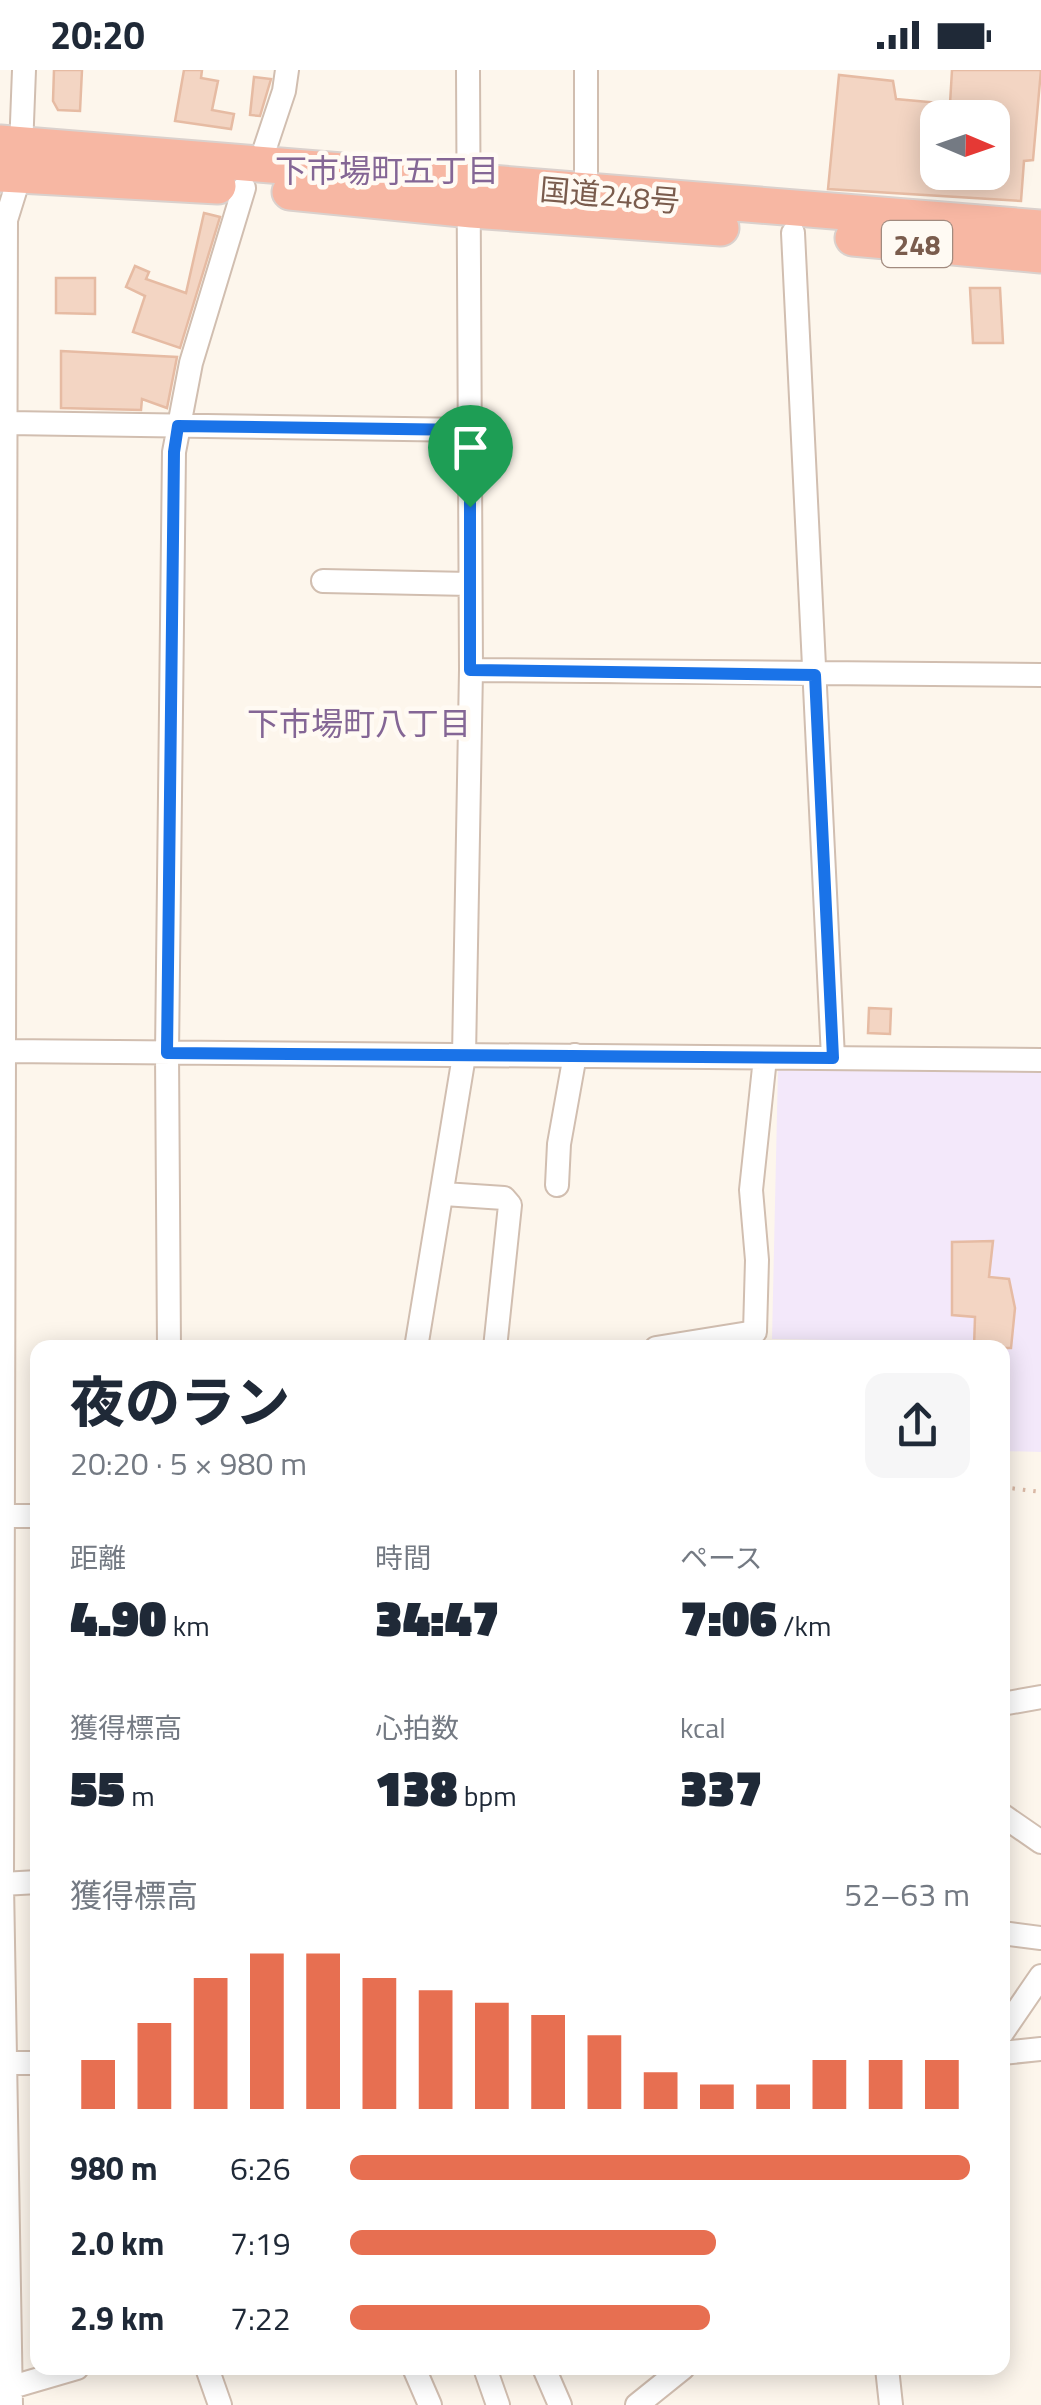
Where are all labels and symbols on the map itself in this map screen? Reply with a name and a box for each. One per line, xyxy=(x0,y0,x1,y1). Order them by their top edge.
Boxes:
north arrow xyxy=(920,100,1010,190)
district label: 下市場町五丁目 xyxy=(275,146,499,194)
street label: 国道248号 xyxy=(538,166,682,224)
road number: 248 xyxy=(882,221,952,267)
pin xyxy=(428,405,513,508)
district label: 下市場町八丁目 xyxy=(247,699,471,747)

